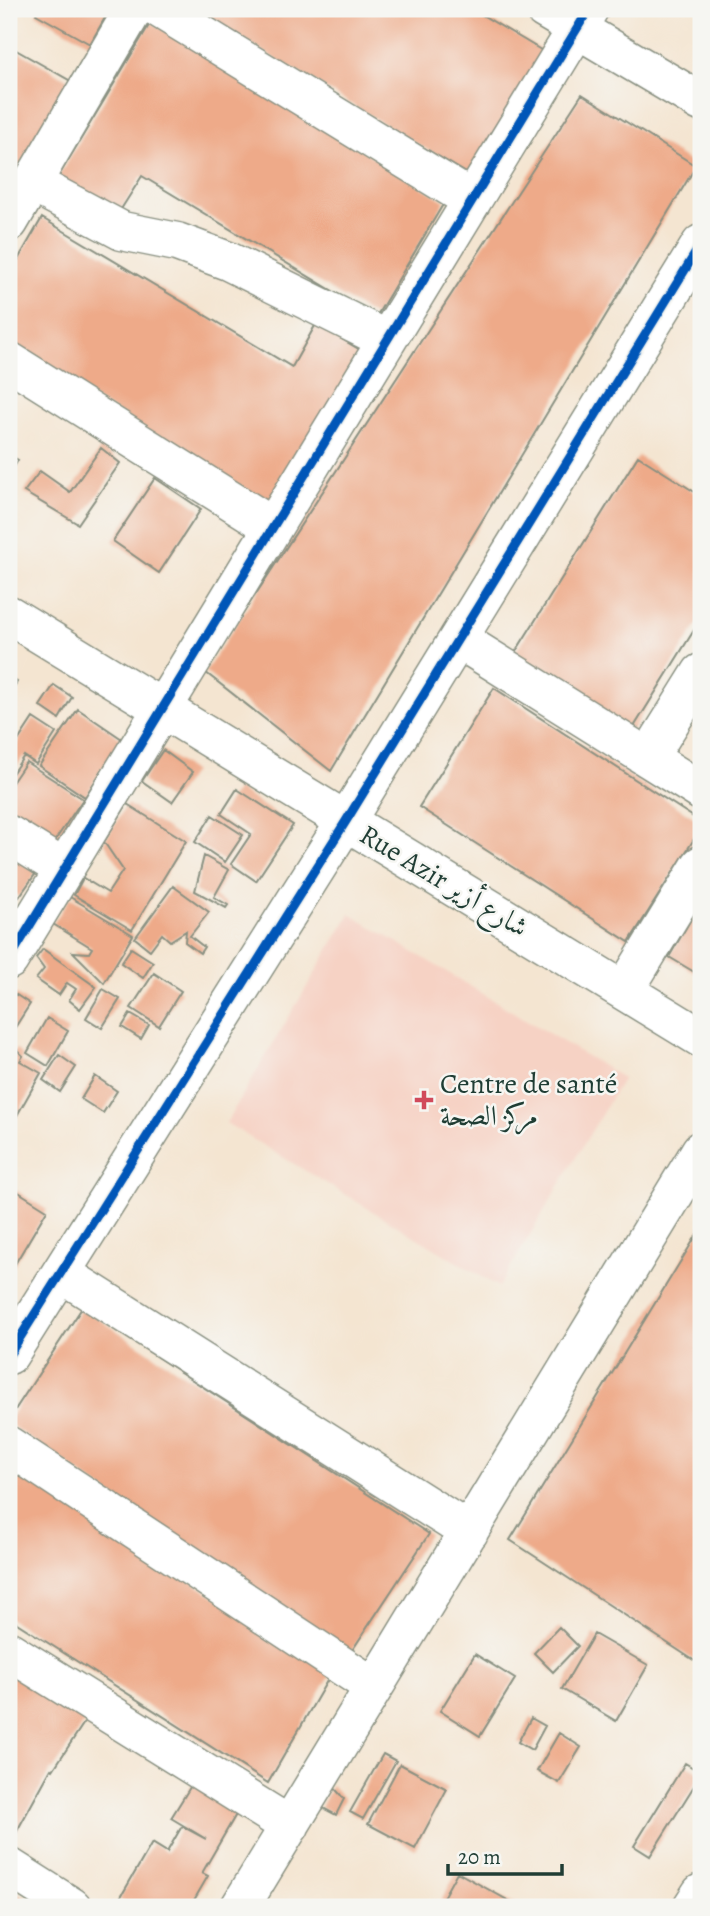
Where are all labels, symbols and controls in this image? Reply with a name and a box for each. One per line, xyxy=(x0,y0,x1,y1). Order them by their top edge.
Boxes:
street label: Rue Azir شارع أزير xyxy=(351,815,536,950)
place label: Centre de santé مركز الصحة xyxy=(440,1065,617,1135)
marker: Centre de santé مركز الصحة xyxy=(414,1090,434,1110)
scale bar xyxy=(448,1832,561,1876)
text: 20 m xyxy=(458,1843,501,1871)

